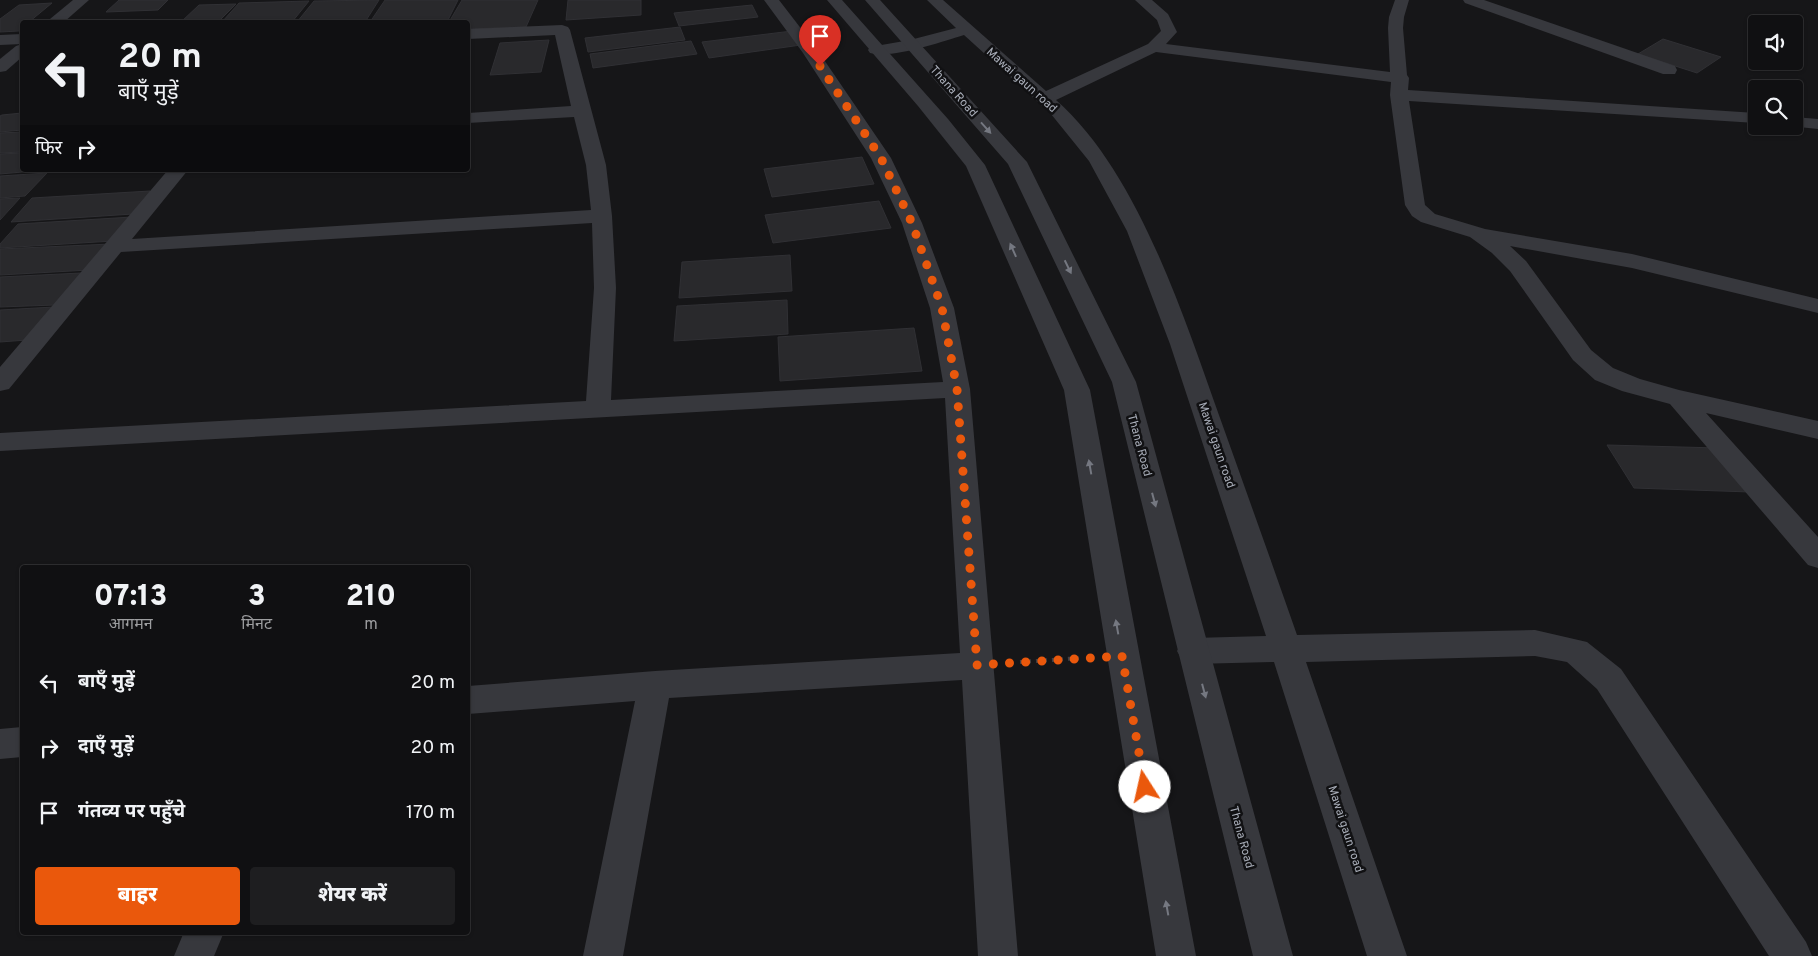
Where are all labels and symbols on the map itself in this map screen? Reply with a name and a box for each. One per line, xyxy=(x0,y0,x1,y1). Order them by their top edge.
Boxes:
pin xyxy=(799,15,841,66)
street label: Mawai gaun road xyxy=(982,45,1060,117)
street label: Thana Road xyxy=(926,63,981,121)
one-way arrow xyxy=(980,121,992,133)
one-way arrow xyxy=(1009,243,1017,257)
one-way arrow xyxy=(1064,259,1072,274)
street label: Mawai gaun road xyxy=(1194,400,1238,491)
street label: Thana Road xyxy=(1123,412,1155,478)
one-way arrow xyxy=(1085,459,1093,475)
one-way arrow xyxy=(1150,492,1158,507)
one-way arrow xyxy=(1112,619,1120,635)
one-way arrow xyxy=(1200,684,1208,699)
position arrow xyxy=(1118,760,1170,812)
street label: Mawai gaun road xyxy=(1324,784,1367,875)
street label: Thana Road xyxy=(1225,804,1257,870)
one-way arrow xyxy=(1162,900,1170,916)

